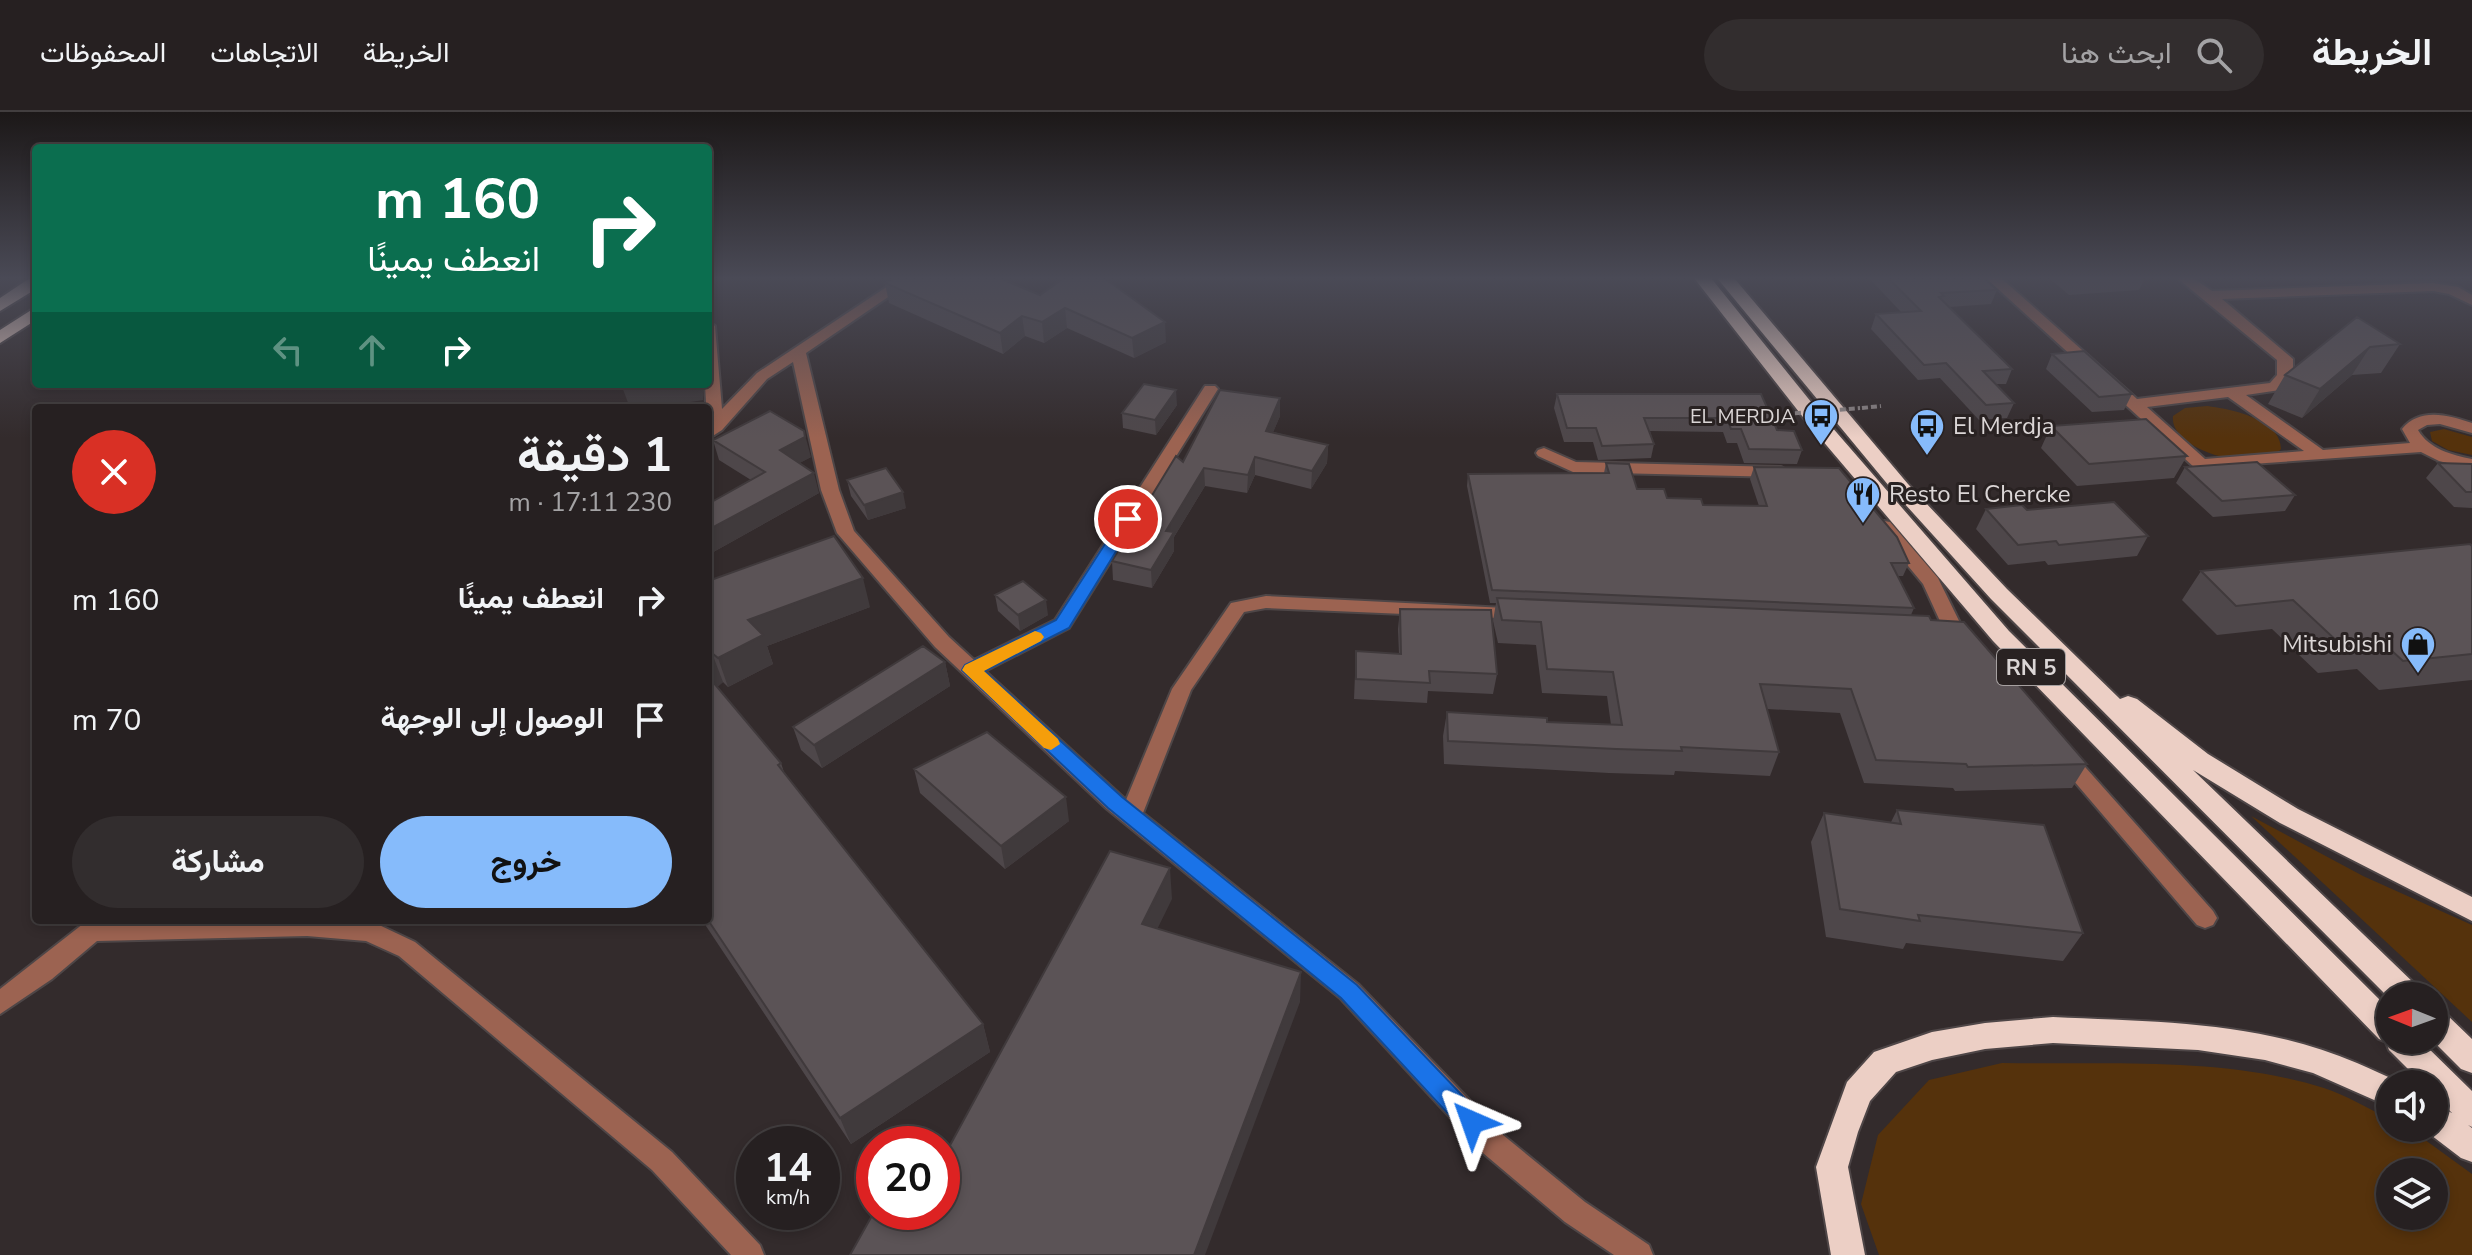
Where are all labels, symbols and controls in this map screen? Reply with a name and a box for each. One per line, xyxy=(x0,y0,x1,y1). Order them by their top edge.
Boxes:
search box xyxy=(1704,19,2264,91)
text: الخريطة xyxy=(2312,27,2432,78)
text: ابحث هنا xyxy=(2061,33,2172,74)
icon: search xyxy=(2192,33,2236,77)
text: المحفوظات xyxy=(40,34,166,72)
text: الاتجاهات xyxy=(210,34,319,72)
text: الخريطة xyxy=(363,34,449,72)
text: 160 m xyxy=(375,161,540,238)
icon: right xyxy=(568,176,672,280)
text: انعطف يمينًا xyxy=(367,235,540,284)
icon: left xyxy=(266,328,310,372)
icon: ahead xyxy=(350,328,394,372)
icon: right xyxy=(434,328,478,372)
bus stop icon: EL MERDJA xyxy=(1802,397,1840,447)
place label: EL MERDJA xyxy=(1690,403,1795,430)
bus stop icon: El Merdja xyxy=(1908,407,1946,457)
place label: El Merdja xyxy=(1953,410,2054,442)
text: 1 دقيقة xyxy=(517,422,672,488)
button: close xyxy=(72,430,156,514)
restaurant icon: Resto El Chercke xyxy=(1844,475,1882,525)
place label: Resto El Chercke xyxy=(1889,478,2071,510)
text: 230 m · 17:11 xyxy=(509,485,672,520)
pin xyxy=(1094,485,1162,553)
icon: arrive xyxy=(1106,497,1150,541)
text: انعطف يمينًا xyxy=(458,578,604,619)
icon: right xyxy=(628,578,672,622)
text: 160 m xyxy=(72,580,159,621)
shop icon: Mitsubishi xyxy=(2399,625,2437,675)
place label: Mitsubishi xyxy=(2282,628,2392,660)
road number: RN 5 xyxy=(1997,649,2065,685)
text: الوصول إلى الوجهة xyxy=(380,698,604,739)
icon: arrive xyxy=(628,698,672,742)
text: 70 m xyxy=(72,700,141,741)
button: مشاركة xyxy=(72,816,364,908)
button: خروج xyxy=(380,816,672,908)
north arrow xyxy=(2376,982,2448,1054)
map controls xyxy=(2376,982,2448,1230)
button: sound xyxy=(2376,1070,2448,1142)
position arrow xyxy=(1430,1080,1514,1164)
speed limit sign: 20 xyxy=(856,1126,960,1230)
text: 14 xyxy=(764,1141,812,1195)
button: layers xyxy=(2376,1158,2448,1230)
text: km/h xyxy=(766,1184,810,1211)

